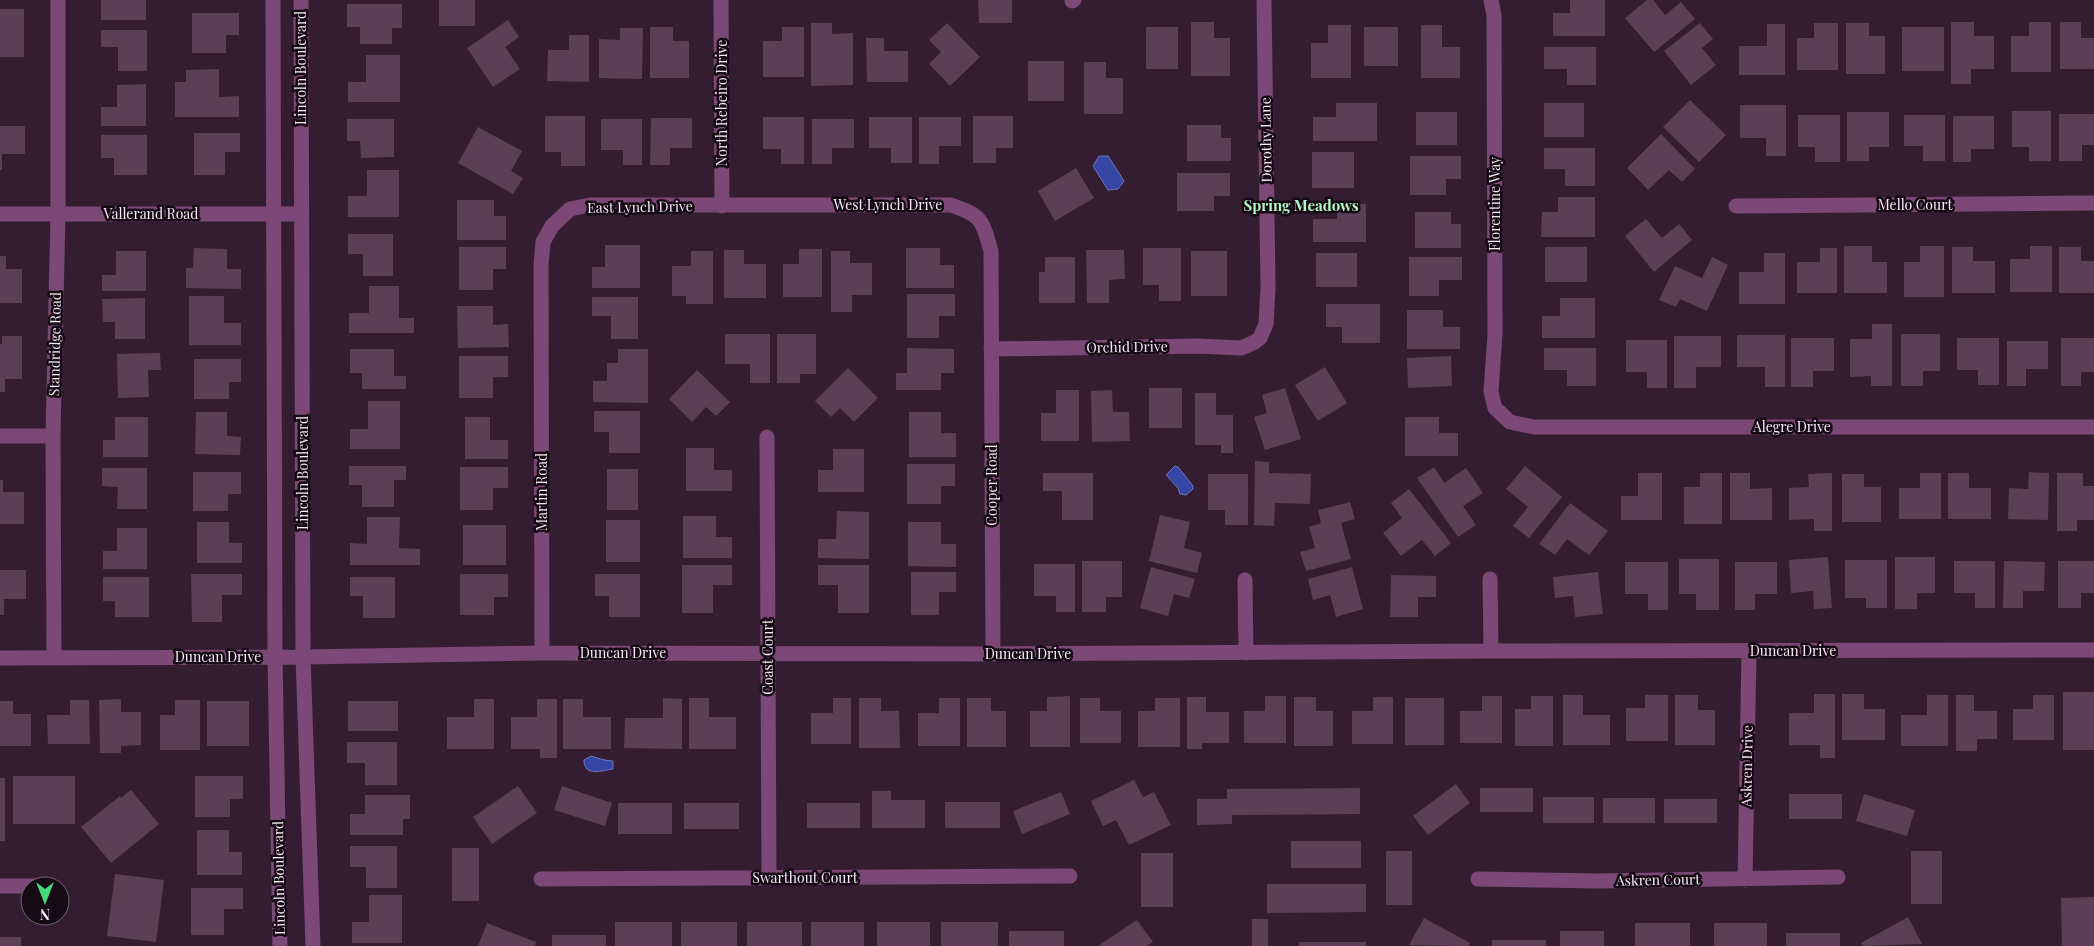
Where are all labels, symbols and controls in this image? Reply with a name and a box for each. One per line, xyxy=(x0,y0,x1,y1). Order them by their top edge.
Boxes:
street label: Lincoln Boulevard xyxy=(291,11,310,125)
street label: North Rebeiro Drive xyxy=(712,40,731,166)
street label: Dorothy Lane xyxy=(1255,97,1276,183)
street label: Florentine Way xyxy=(1485,157,1504,251)
street label: West Lynch Drive xyxy=(833,195,942,214)
district label: Spring Meadows xyxy=(1243,195,1359,215)
street label: Mello Court xyxy=(1878,195,1953,214)
street label: East Lynch Drive xyxy=(587,196,693,217)
street label: Vallerand Road xyxy=(103,204,198,223)
street label: Standridge Road xyxy=(44,292,65,396)
street label: Orchid Drive xyxy=(1086,336,1168,357)
street label: Lincoln Boulevard xyxy=(293,416,312,530)
street label: Alegre Drive xyxy=(1752,417,1831,436)
street label: Cooper Road xyxy=(982,444,1001,526)
street label: Martin Road xyxy=(532,453,551,531)
street label: Coast Court xyxy=(758,618,777,695)
street label: Duncan Drive xyxy=(1750,641,1836,660)
street label: Duncan Drive xyxy=(580,643,666,662)
street label: Duncan Drive xyxy=(985,644,1071,663)
street label: Duncan Drive xyxy=(175,647,261,666)
street label: Askren Drive xyxy=(1736,725,1757,808)
street label: Lincoln Boulevard xyxy=(268,821,289,935)
street label: Swarthout Court xyxy=(752,868,859,887)
street label: Askren Court xyxy=(1615,869,1701,890)
north arrow xyxy=(20,876,70,926)
text: N xyxy=(40,905,50,924)

